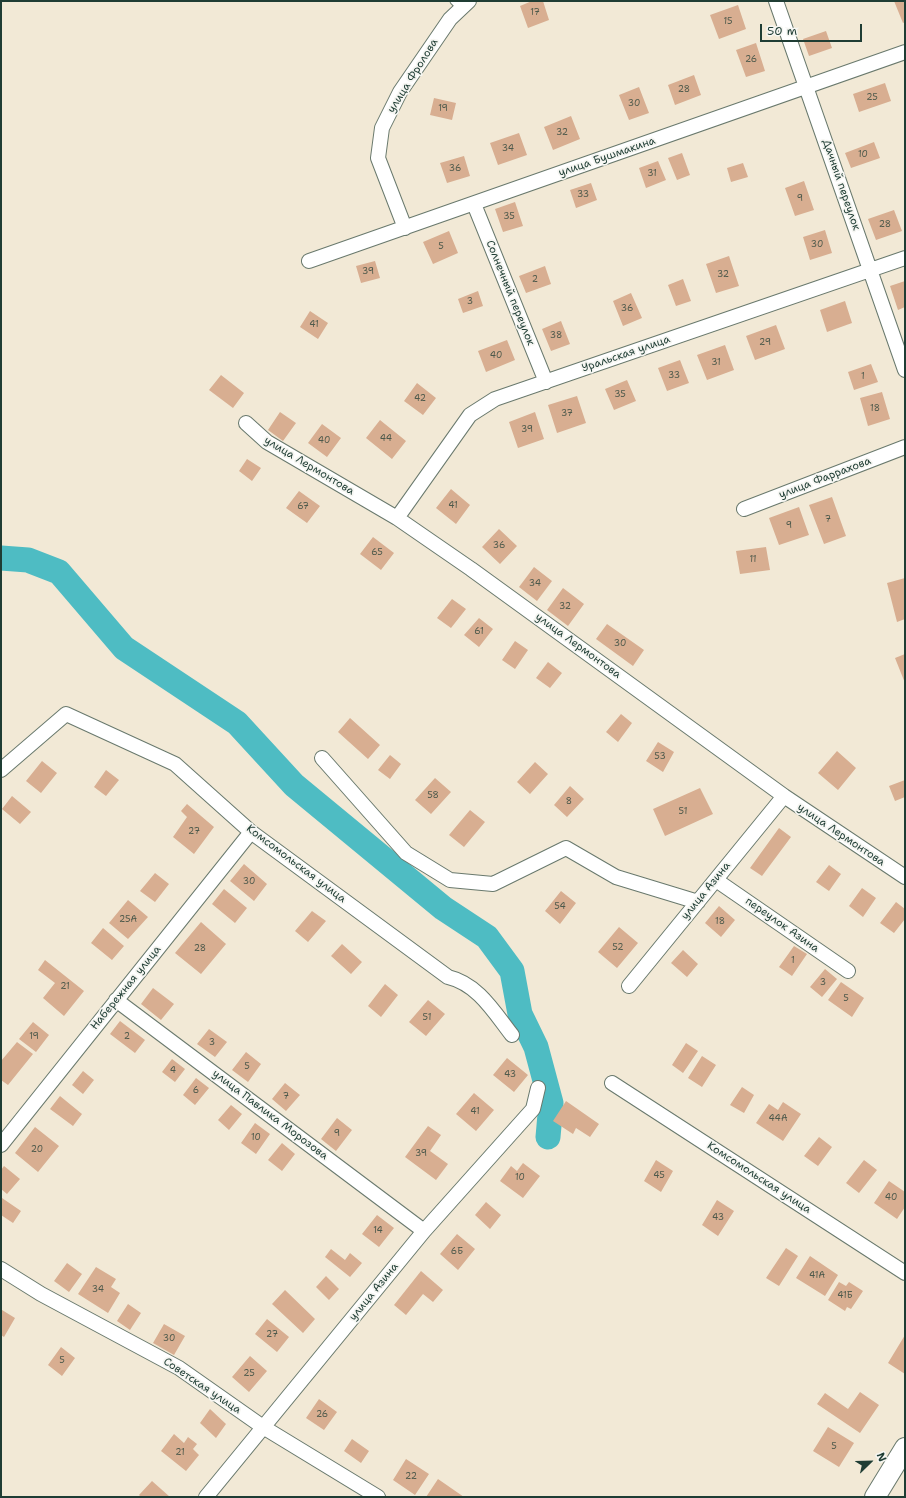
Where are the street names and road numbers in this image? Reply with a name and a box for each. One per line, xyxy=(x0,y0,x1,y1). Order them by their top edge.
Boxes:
street label: улица Фролова xyxy=(385,37,441,115)
street label: улица Бушмакина xyxy=(557,134,657,180)
street label: Дачный переулок xyxy=(819,138,863,232)
street label: Солнечный переулок xyxy=(483,238,537,348)
street label: Уральская улица xyxy=(580,333,672,375)
street label: улица Лермонтова xyxy=(262,434,356,498)
street label: улица Фаррахова xyxy=(777,454,873,502)
street label: улица Лермонтова xyxy=(533,610,623,682)
street label: улица Лермонтова xyxy=(795,801,887,869)
street label: Комсомольская улица xyxy=(244,822,348,906)
street label: улица Азина xyxy=(679,859,733,923)
street label: переулок Азина xyxy=(743,895,821,955)
street label: Набережная улица xyxy=(88,943,164,1033)
street label: улица Павлика Морозова xyxy=(210,1067,330,1163)
street label: Комсомольская улица xyxy=(705,1139,813,1217)
street label: улица Азина xyxy=(347,1260,401,1324)
street label: Советская улица xyxy=(161,1355,243,1417)

